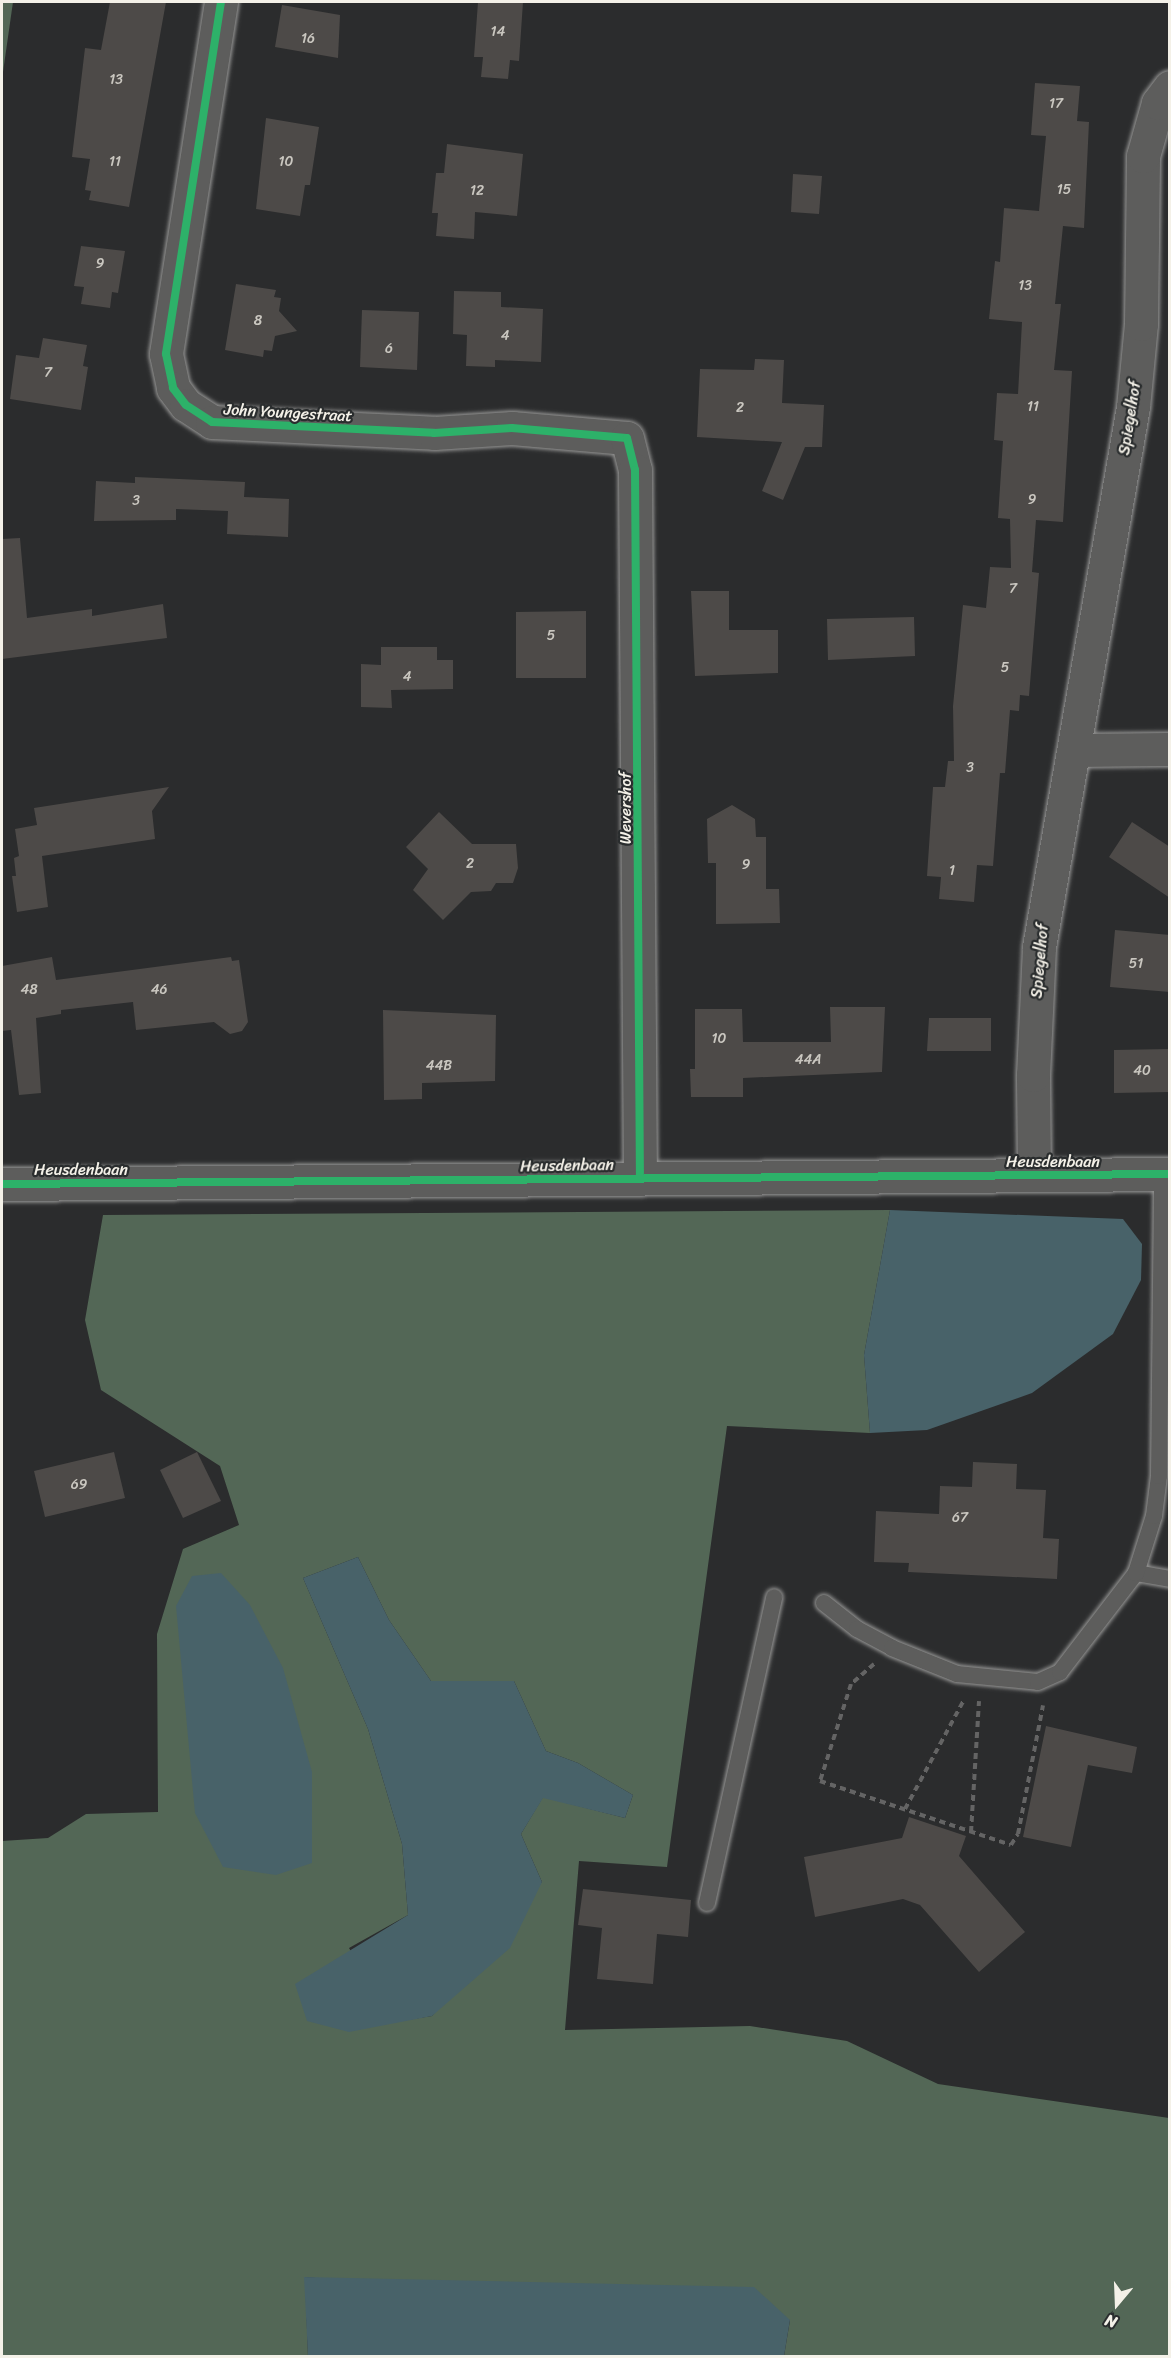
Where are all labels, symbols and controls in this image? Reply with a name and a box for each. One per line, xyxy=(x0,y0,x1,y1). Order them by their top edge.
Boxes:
house number: 14 xyxy=(491,24,505,40)
house number: 16 xyxy=(301,31,315,47)
house number: 13 xyxy=(109,72,123,88)
house number: 17 xyxy=(1049,96,1063,112)
house number: 11 xyxy=(109,154,121,170)
house number: 10 xyxy=(279,154,293,170)
house number: 15 xyxy=(1057,182,1071,198)
house number: 12 xyxy=(470,183,484,199)
house number: 9 xyxy=(96,256,104,272)
house number: 13 xyxy=(1018,278,1032,294)
house number: 8 xyxy=(254,313,262,329)
house number: 4 xyxy=(501,328,509,344)
house number: 6 xyxy=(385,341,393,357)
house number: 7 xyxy=(44,365,52,381)
street label: Spiegelhof xyxy=(1115,379,1145,457)
house number: 11 xyxy=(1027,399,1039,415)
street label: John Youngestraat xyxy=(224,400,352,426)
house number: 2 xyxy=(736,400,744,416)
house number: 9 xyxy=(1028,492,1036,508)
house number: 3 xyxy=(132,493,140,509)
house number: 7 xyxy=(1009,581,1017,597)
house number: 5 xyxy=(547,628,555,644)
house number: 5 xyxy=(1001,660,1009,676)
house number: 4 xyxy=(403,669,411,685)
house number: 3 xyxy=(966,760,974,776)
street label: Wevershof xyxy=(616,772,636,844)
house number: 2 xyxy=(466,856,474,872)
house number: 9 xyxy=(742,857,750,873)
house number: 1 xyxy=(949,863,955,879)
street label: Spiegelhof xyxy=(1027,923,1053,999)
house number: 51 xyxy=(1129,956,1143,972)
house number: 48 xyxy=(20,982,38,998)
house number: 46 xyxy=(151,982,167,998)
house number: 10 xyxy=(712,1031,726,1047)
house number: 44A xyxy=(795,1052,821,1068)
house number: 44B xyxy=(426,1058,452,1074)
house number: 40 xyxy=(1133,1063,1151,1079)
street label: Heusdenbaan xyxy=(1006,1152,1100,1172)
street label: Heusdenbaan xyxy=(520,1156,614,1176)
street label: Heusdenbaan xyxy=(34,1160,128,1180)
house number: 69 xyxy=(71,1477,87,1493)
house number: 67 xyxy=(952,1510,968,1526)
north arrow xyxy=(1087,2274,1147,2334)
text: N xyxy=(1101,2306,1121,2337)

